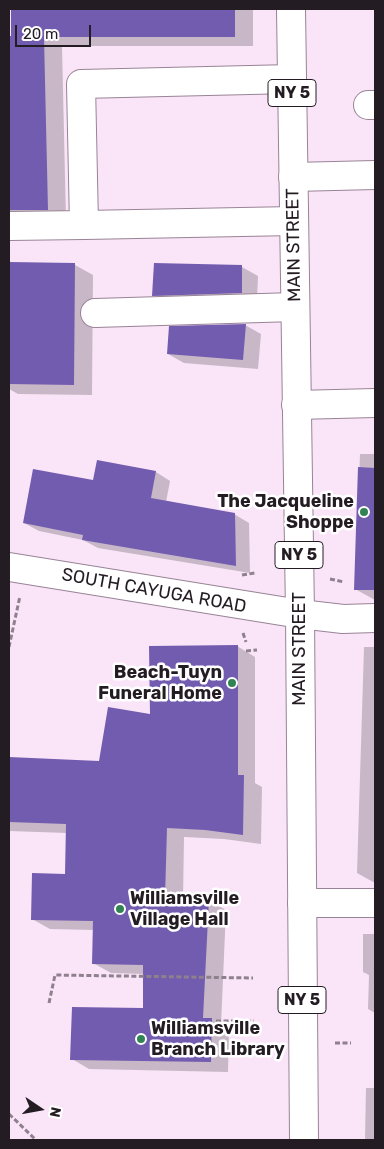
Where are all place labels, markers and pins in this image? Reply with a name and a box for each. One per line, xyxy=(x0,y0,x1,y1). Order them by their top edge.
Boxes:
place label: The Jacqueline Shoppe xyxy=(217,491,354,534)
marker: The Jacqueline Shoppe xyxy=(358,506,370,518)
place label: Beach-Tuyn Funeral Home xyxy=(98,662,222,704)
marker: Beach-Tuyn Funeral Home xyxy=(226,677,238,689)
place label: Williamsville Village Hall xyxy=(130,888,239,931)
marker: Williamsville Village Hall xyxy=(114,903,126,915)
place label: Williamsville Branch Library xyxy=(151,1018,285,1060)
marker: Williamsville Branch Library xyxy=(135,1033,147,1045)

